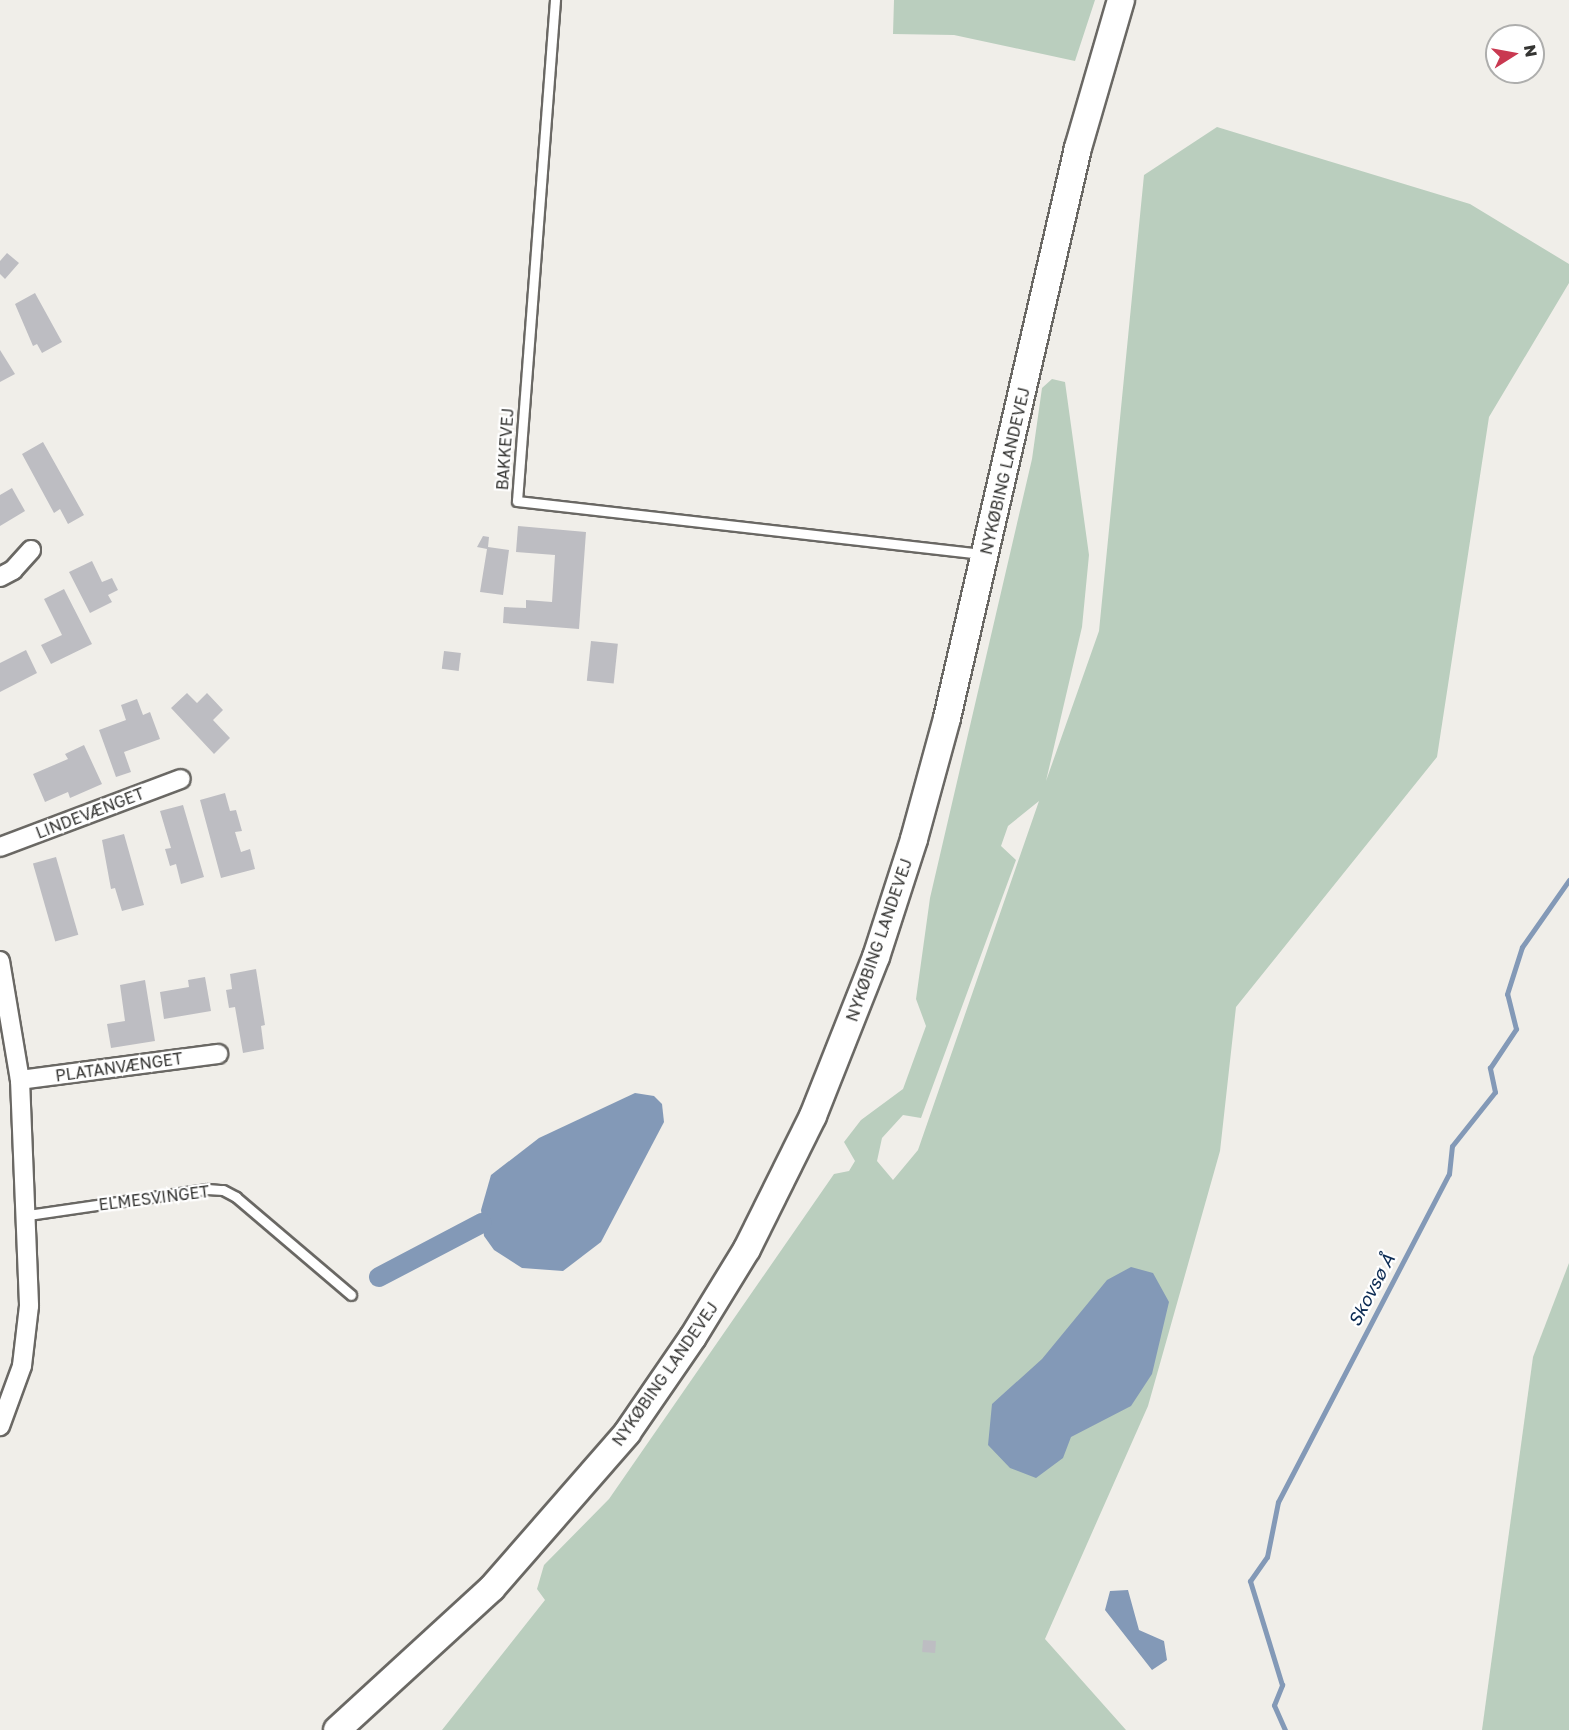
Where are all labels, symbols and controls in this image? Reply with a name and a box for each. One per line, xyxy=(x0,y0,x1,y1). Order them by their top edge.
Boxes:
north arrow xyxy=(1485,24,1545,84)
text: N xyxy=(1520,43,1542,59)
street label: NYKØBING LANDEVEJ xyxy=(976,385,1034,557)
street label: BAKKEVEJ xyxy=(493,407,517,491)
street label: LINDEVÆNGET xyxy=(33,783,147,843)
street label: NYKØBING LANDEVEJ xyxy=(842,856,916,1024)
street label: PLATANVÆNGET xyxy=(54,1049,184,1085)
street label: ELMESVINGET xyxy=(98,1182,210,1214)
water label: Skovsø Å xyxy=(1343,1250,1399,1330)
street label: NYKØBING LANDEVEJ xyxy=(608,1298,722,1450)

